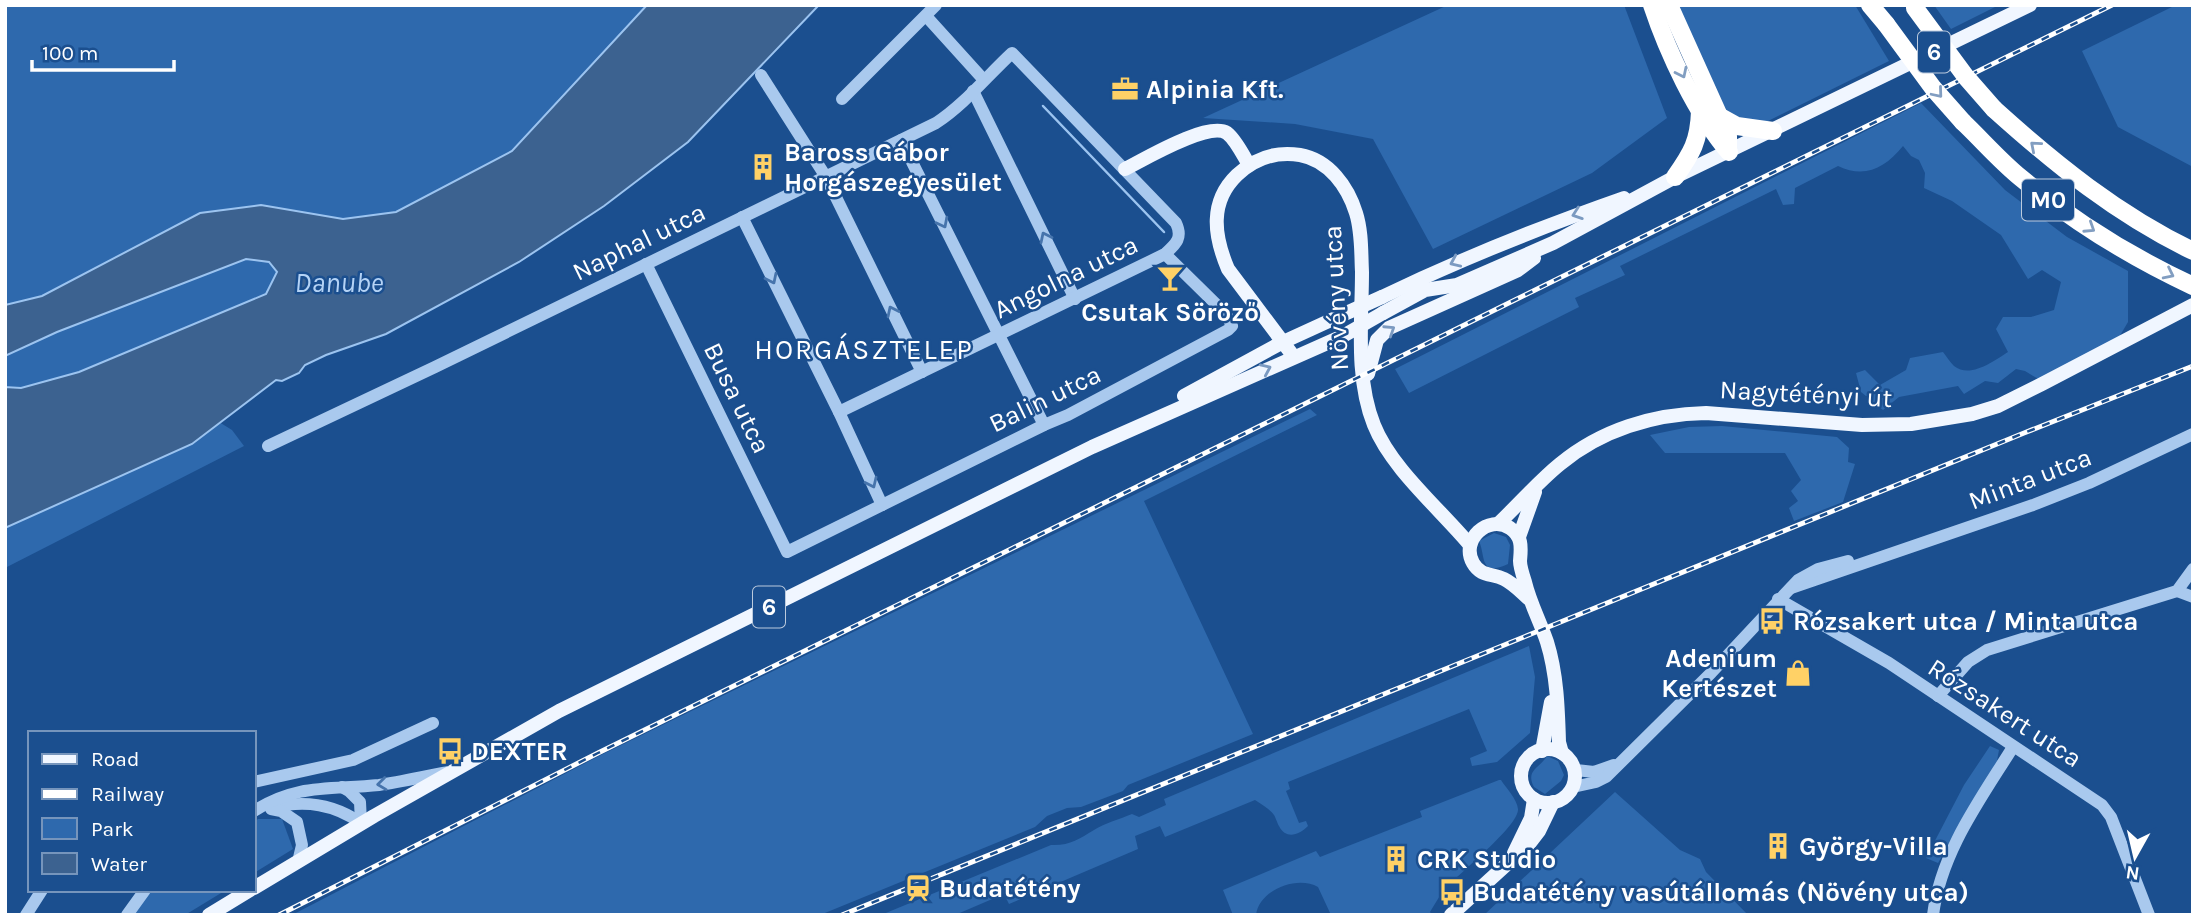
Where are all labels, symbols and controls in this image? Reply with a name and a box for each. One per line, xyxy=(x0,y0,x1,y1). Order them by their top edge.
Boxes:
scale bar xyxy=(32,28,173,72)
road number: 6 xyxy=(1918,32,1950,72)
text: 100 m xyxy=(42,41,99,65)
one-way arrow xyxy=(1673,66,1687,78)
office icon: Alpinia Kft. xyxy=(1110,74,1140,104)
place label: Alpinia Kft. xyxy=(1146,74,1284,105)
one-way arrow xyxy=(1930,85,1942,98)
place label: Baross Gábor Horgászegyesület xyxy=(784,137,1002,198)
one-way arrow xyxy=(2030,142,2043,154)
building icon: Baross Gábor Horgászegyesület xyxy=(748,152,778,182)
road number: M0 xyxy=(2022,180,2074,220)
street label: Naphal utca xyxy=(567,197,711,287)
one-way arrow xyxy=(1572,206,1584,220)
one-way arrow xyxy=(934,216,948,228)
one-way arrow xyxy=(2082,220,2095,233)
street label: Növény utca xyxy=(1317,224,1355,372)
street label: Angolna utca xyxy=(989,229,1143,325)
one-way arrow xyxy=(1039,232,1053,244)
one-way arrow xyxy=(1449,254,1462,268)
bar icon: Csutak Söröző xyxy=(1155,263,1185,293)
water label: Danube xyxy=(295,266,383,299)
one-way arrow xyxy=(2162,266,2174,280)
one-way arrow xyxy=(764,272,778,284)
place label: Csutak Söröző xyxy=(1081,297,1259,328)
one-way arrow xyxy=(886,306,900,318)
one-way arrow xyxy=(1383,325,1396,338)
district label: HORGÁSZTELEP xyxy=(754,332,974,366)
street label: Busa utca xyxy=(697,338,777,458)
street label: Balin utca xyxy=(984,359,1106,439)
one-way arrow xyxy=(1258,363,1271,377)
street label: Nagytétényi út xyxy=(1719,374,1893,414)
street label: Minta utca xyxy=(1964,441,2096,517)
one-way arrow xyxy=(864,476,878,488)
road number: 6 xyxy=(753,586,785,628)
bus stop icon: Rózsakert utca / Minta utca xyxy=(1757,606,1787,636)
place label: Rózsakert utca / Minta utca xyxy=(1793,606,2138,637)
place label: Adenium Kertészet xyxy=(1661,643,1777,704)
street label: Rózsakert utca xyxy=(1922,652,2088,774)
shop icon: Adenium Kertészet xyxy=(1783,658,1813,688)
legend xyxy=(28,731,256,892)
bus stop icon: DEXTER xyxy=(435,736,465,766)
place label: DEXTER xyxy=(471,736,568,767)
text: Road xyxy=(91,747,139,771)
one-way arrow xyxy=(376,776,387,791)
text: Railway xyxy=(91,782,164,806)
text: Park xyxy=(91,817,134,841)
north arrow xyxy=(2100,822,2170,892)
building icon: György-Villa xyxy=(1763,831,1793,861)
place label: György-Villa xyxy=(1799,831,1948,862)
building icon: CRK Studio xyxy=(1381,844,1411,874)
place label: CRK Studio xyxy=(1417,844,1556,875)
text: Water xyxy=(91,852,147,876)
text: N xyxy=(2124,861,2141,885)
station icon: Budatétény xyxy=(903,873,933,903)
place label: Budatétény xyxy=(939,873,1081,904)
bus stop icon: Budatétény vasútállomás (Növény utca) xyxy=(1437,877,1467,907)
place label: Budatétény vasútállomás (Növény utca) xyxy=(1473,877,1969,908)

